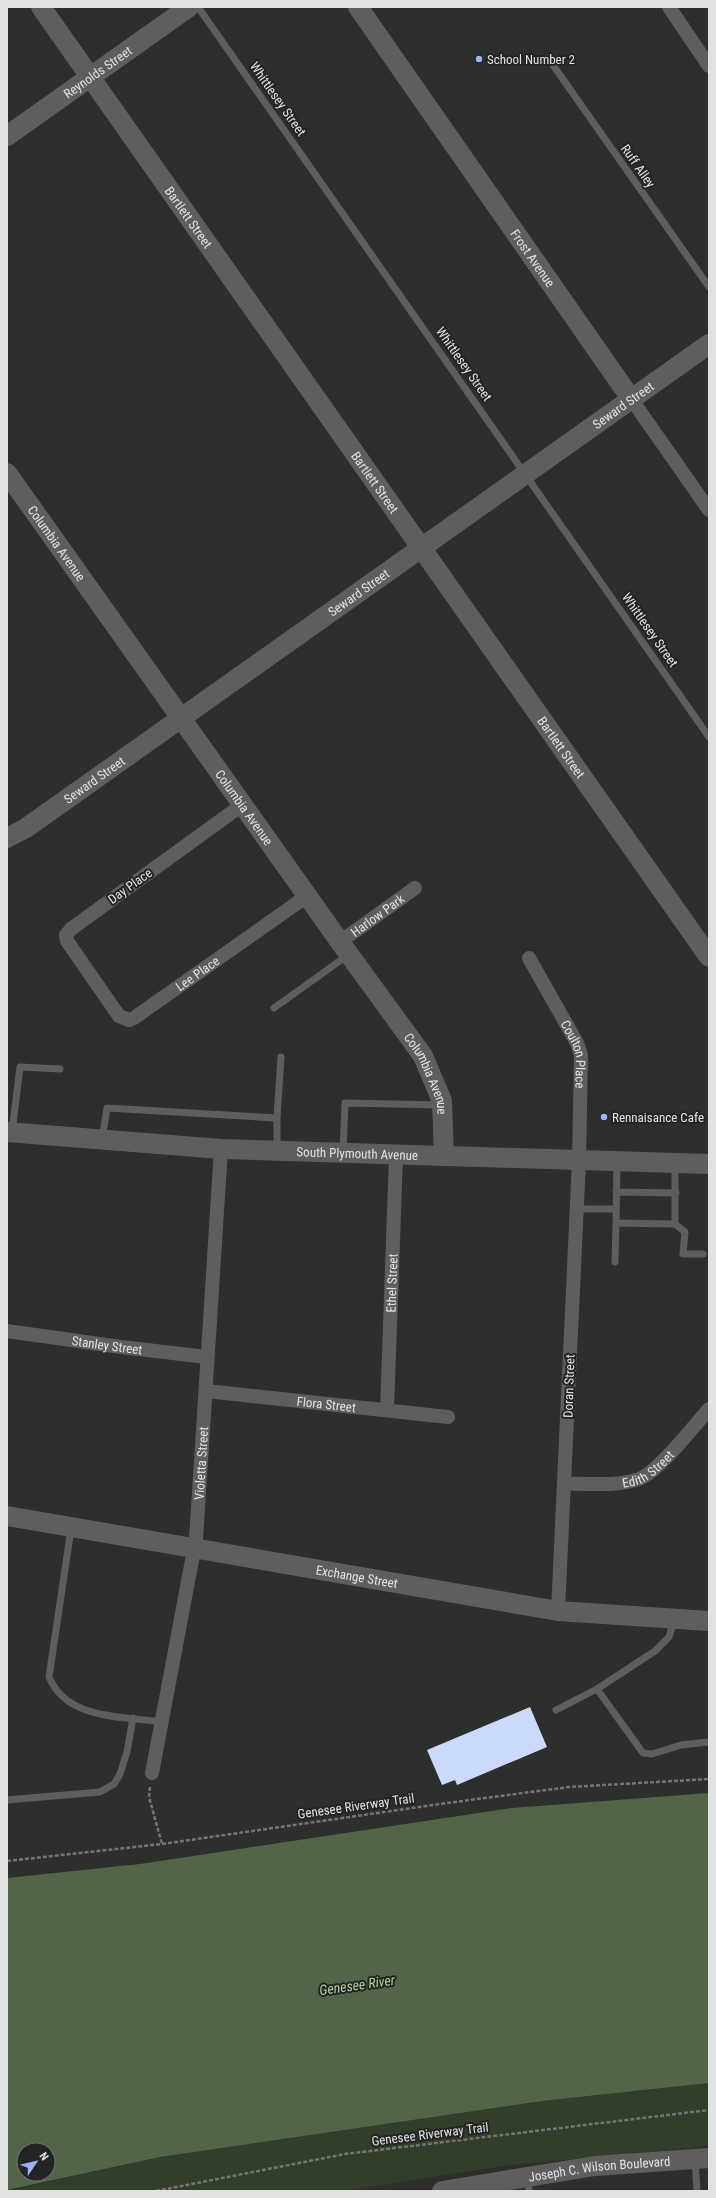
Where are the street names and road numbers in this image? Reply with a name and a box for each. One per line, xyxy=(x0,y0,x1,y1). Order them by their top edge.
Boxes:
street label: Reynolds Street xyxy=(61,42,135,101)
street label: Whittlesey Street xyxy=(247,59,309,139)
street label: Ruff Alley xyxy=(618,142,659,191)
street label: Bartlett Street xyxy=(162,184,216,251)
street label: Frost Avenue xyxy=(508,226,558,290)
street label: Whittlesey Street xyxy=(433,324,495,404)
street label: Seward Street xyxy=(589,378,656,432)
street label: Bartlett Street xyxy=(348,449,402,516)
street label: Columbia Avenue xyxy=(25,502,89,584)
street label: Seward Street xyxy=(325,566,392,619)
street label: Whittlesey Street xyxy=(619,590,681,670)
street label: Bartlett Street xyxy=(535,714,588,781)
street label: Seward Street xyxy=(61,753,128,806)
street label: Columbia Avenue xyxy=(212,767,276,848)
street label: Day Place xyxy=(105,865,155,907)
street label: Harlow Park xyxy=(348,891,407,939)
street label: Lee Place xyxy=(173,953,222,994)
street label: Coulton Place xyxy=(558,1017,589,1089)
street label: Columbia Avenue xyxy=(401,1030,450,1115)
street label: South Plymouth Avenue xyxy=(296,1144,418,1163)
street label: Ethel Street xyxy=(383,1253,400,1313)
street label: Stanley Street xyxy=(71,1333,143,1357)
street label: Doran Street xyxy=(560,1354,578,1418)
street label: Flora Street xyxy=(296,1393,357,1415)
street label: Violetta Street xyxy=(191,1426,211,1500)
street label: Edith Street xyxy=(621,1447,677,1490)
street label: Exchange Street xyxy=(315,1562,399,1591)
street label: Genesee Riverway Trail xyxy=(297,1790,415,1822)
street label: Genesee Riverway Trail xyxy=(371,2119,489,2149)
street label: Joseph C. Wilson Boulevard xyxy=(527,2153,671,2184)

